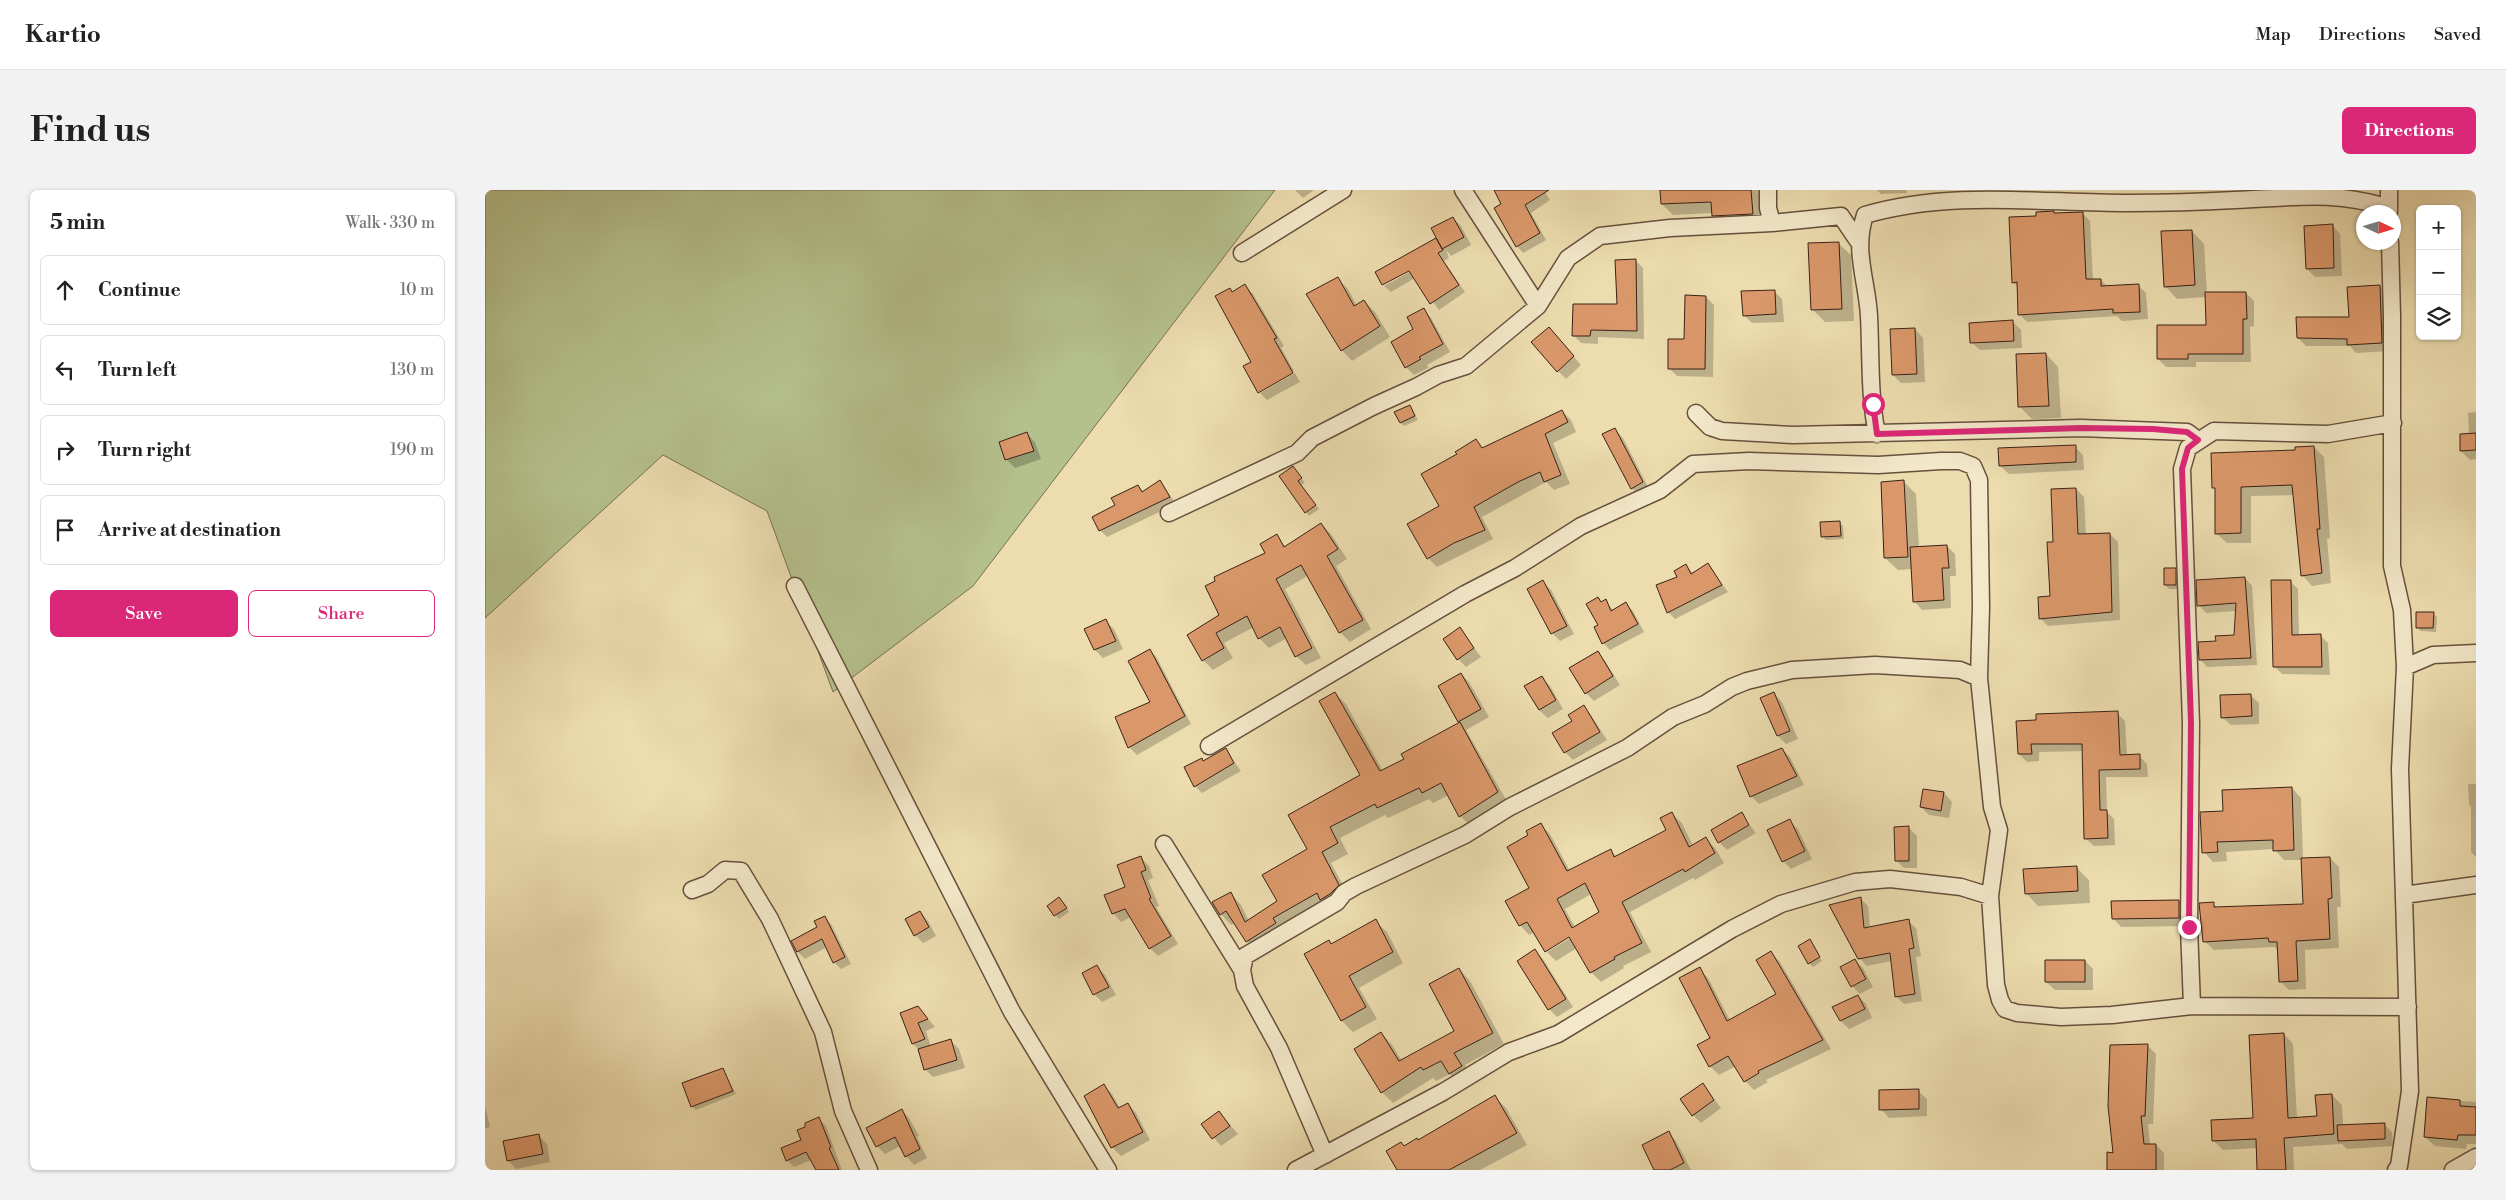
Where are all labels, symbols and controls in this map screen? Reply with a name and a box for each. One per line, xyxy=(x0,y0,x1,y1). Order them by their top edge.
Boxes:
text: Kartio xyxy=(25,20,101,50)
text: Map xyxy=(2255,23,2291,46)
text: Directions xyxy=(2319,23,2406,46)
text: Saved xyxy=(2434,23,2481,46)
button: Directions xyxy=(2342,107,2476,154)
text: Find us xyxy=(30,109,150,152)
north arrow xyxy=(2356,205,2401,250)
map controls xyxy=(2416,205,2461,340)
button: + xyxy=(2416,205,2461,250)
text: 5 min xyxy=(50,210,105,236)
text: Walk · 330 m xyxy=(345,213,435,233)
button: − xyxy=(2416,250,2461,295)
icon: ahead xyxy=(51,276,79,304)
text: Continue xyxy=(98,278,181,302)
text: 10 m xyxy=(400,280,434,300)
button: layers xyxy=(2416,295,2461,340)
icon: left xyxy=(51,356,79,384)
text: Turn left xyxy=(98,358,177,382)
text: 130 m xyxy=(390,360,434,380)
route start xyxy=(1862,393,1885,416)
icon: right xyxy=(51,436,79,464)
text: Turn right xyxy=(98,438,191,462)
text: 190 m xyxy=(390,440,434,460)
icon: arrive xyxy=(51,516,79,544)
text: Arrive at destination xyxy=(98,518,281,542)
button: Save xyxy=(50,590,238,637)
button: Share xyxy=(248,590,435,637)
route end xyxy=(2178,916,2201,939)

